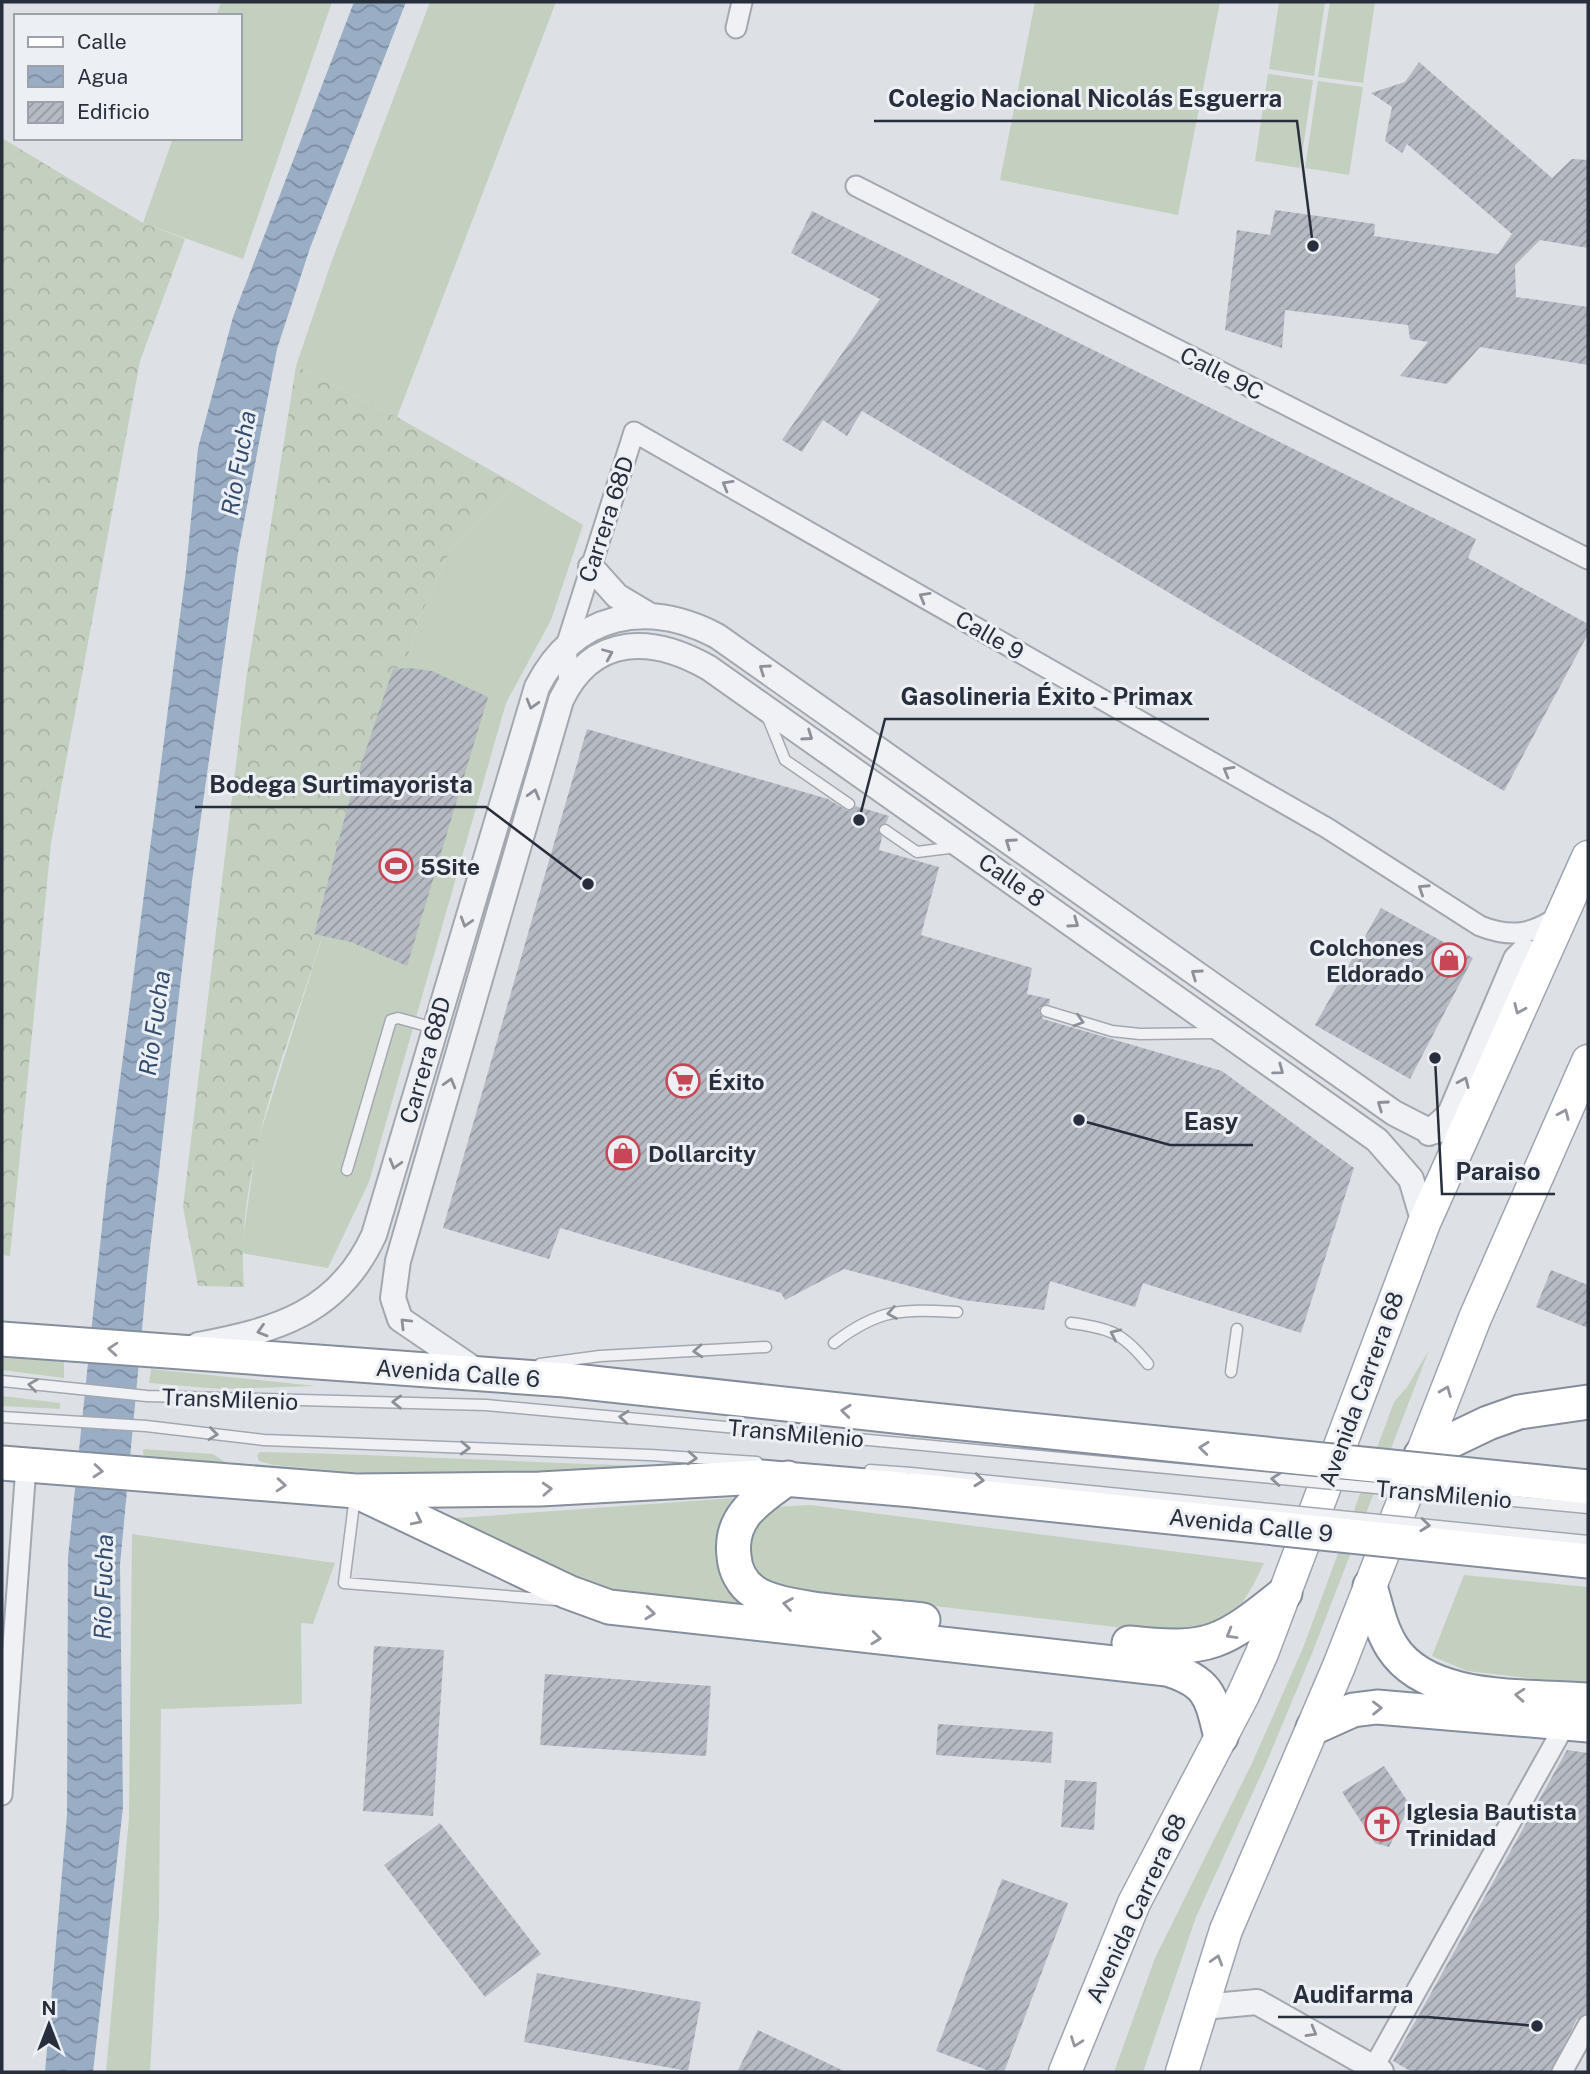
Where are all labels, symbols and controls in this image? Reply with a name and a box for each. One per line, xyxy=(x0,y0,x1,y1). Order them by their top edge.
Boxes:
legend xyxy=(14,14,242,140)
text: Calle xyxy=(77,29,127,54)
text: Agua xyxy=(77,64,128,89)
callout: Colegio Nacional Nicolás Esguerra xyxy=(874,76,1297,121)
text: Colegio Nacional Nicolás Esguerra xyxy=(888,84,1282,112)
text: Edificio xyxy=(77,99,150,124)
street label: Calle 9C xyxy=(1176,341,1268,405)
water label: Río Fucha xyxy=(215,408,261,518)
street label: Carrera 68D xyxy=(573,452,639,586)
one-way arrow xyxy=(721,480,734,493)
one-way arrow xyxy=(919,593,932,606)
street label: Calle 9 xyxy=(951,605,1029,665)
one-way arrow xyxy=(601,648,613,662)
one-way arrow xyxy=(759,665,772,677)
callout: Gasolineria Éxito - Primax xyxy=(885,674,1209,719)
text: Gasolineria Éxito - Primax xyxy=(901,682,1193,710)
one-way arrow xyxy=(526,698,541,710)
one-way arrow xyxy=(800,728,813,740)
callout: Bodega Surtimayorista xyxy=(195,762,486,807)
one-way arrow xyxy=(1223,766,1236,779)
text: Bodega Surtimayorista xyxy=(209,770,473,798)
one-way arrow xyxy=(526,788,540,800)
one-way arrow xyxy=(1005,839,1018,851)
sports icon: 5Site xyxy=(377,847,415,885)
street label: Calle 8 xyxy=(974,847,1050,913)
place label: 5Site xyxy=(420,853,480,880)
one-way arrow xyxy=(1418,884,1431,897)
one-way arrow xyxy=(1066,915,1079,927)
one-way arrow xyxy=(460,916,475,928)
place label: Colchones Eldorado xyxy=(1309,934,1424,987)
shop icon: Colchones Eldorado xyxy=(1430,941,1468,979)
water label: Río Fucha xyxy=(133,969,175,1077)
one-way arrow xyxy=(1191,970,1204,982)
street label: Carrera 68D xyxy=(394,993,456,1127)
one-way arrow xyxy=(1513,1001,1527,1014)
one-way arrow xyxy=(1073,1013,1085,1027)
one-way arrow xyxy=(1271,1061,1284,1074)
supermarket icon: Éxito xyxy=(664,1062,702,1100)
place label: Éxito xyxy=(708,1068,765,1095)
one-way arrow xyxy=(1456,1076,1470,1089)
one-way arrow xyxy=(441,1077,456,1089)
callout: Easy xyxy=(1170,1100,1253,1145)
one-way arrow xyxy=(1377,1101,1390,1113)
text: Easy xyxy=(1184,1107,1239,1135)
one-way arrow xyxy=(1556,1109,1570,1122)
shop icon: Dollarcity xyxy=(604,1134,642,1172)
place label: Dollarcity xyxy=(648,1140,756,1167)
callout: Paraiso xyxy=(1442,1149,1555,1194)
one-way arrow xyxy=(388,1157,403,1169)
text: Paraiso xyxy=(1455,1157,1541,1185)
street label: Avenida Carrera 68 xyxy=(1313,1288,1409,1490)
one-way arrow xyxy=(886,1304,898,1319)
one-way arrow xyxy=(400,1318,413,1331)
one-way arrow xyxy=(256,1323,268,1338)
one-way arrow xyxy=(1110,1328,1122,1342)
one-way arrow xyxy=(108,1342,119,1357)
one-way arrow xyxy=(692,1343,703,1358)
street label: Avenida Calle 6 xyxy=(375,1354,541,1392)
one-way arrow xyxy=(27,1378,39,1393)
street label: TransMilenio xyxy=(161,1383,299,1415)
one-way arrow xyxy=(1437,1386,1451,1398)
one-way arrow xyxy=(392,1394,402,1410)
one-way arrow xyxy=(840,1403,851,1418)
one-way arrow xyxy=(618,1410,629,1425)
street label: TransMilenio xyxy=(727,1414,865,1452)
one-way arrow xyxy=(208,1426,219,1441)
one-way arrow xyxy=(460,1440,471,1455)
one-way arrow xyxy=(1198,1441,1209,1456)
one-way arrow xyxy=(687,1450,698,1465)
one-way arrow xyxy=(93,1463,104,1478)
one-way arrow xyxy=(1271,1471,1282,1486)
one-way arrow xyxy=(973,1472,985,1487)
street label: TransMilenio xyxy=(1375,1475,1513,1513)
one-way arrow xyxy=(276,1477,287,1492)
one-way arrow xyxy=(541,1481,552,1496)
street label: Avenida Calle 9 xyxy=(1168,1503,1334,1547)
one-way arrow xyxy=(410,1512,422,1526)
one-way arrow xyxy=(1419,1517,1431,1532)
water label: Río Fucha xyxy=(88,1534,118,1640)
one-way arrow xyxy=(782,1597,794,1612)
one-way arrow xyxy=(645,1605,656,1620)
one-way arrow xyxy=(1225,1626,1238,1639)
one-way arrow xyxy=(870,1630,882,1645)
one-way arrow xyxy=(1514,1688,1525,1703)
one-way arrow xyxy=(1372,1700,1383,1716)
place label: Iglesia Bautista Trinidad xyxy=(1406,1798,1577,1851)
church icon: Iglesia Bautista Trinidad xyxy=(1363,1805,1401,1843)
street label: Avenida Carrera 68 xyxy=(1080,1809,1192,2007)
one-way arrow xyxy=(1208,1955,1223,1967)
callout: Audifarma xyxy=(1278,1972,1427,2017)
text: Audifarma xyxy=(1293,1980,1413,2008)
north arrow xyxy=(14,1990,84,2060)
text: N xyxy=(42,1997,56,2019)
one-way arrow xyxy=(1304,2024,1317,2037)
one-way arrow xyxy=(1071,2035,1085,2047)

